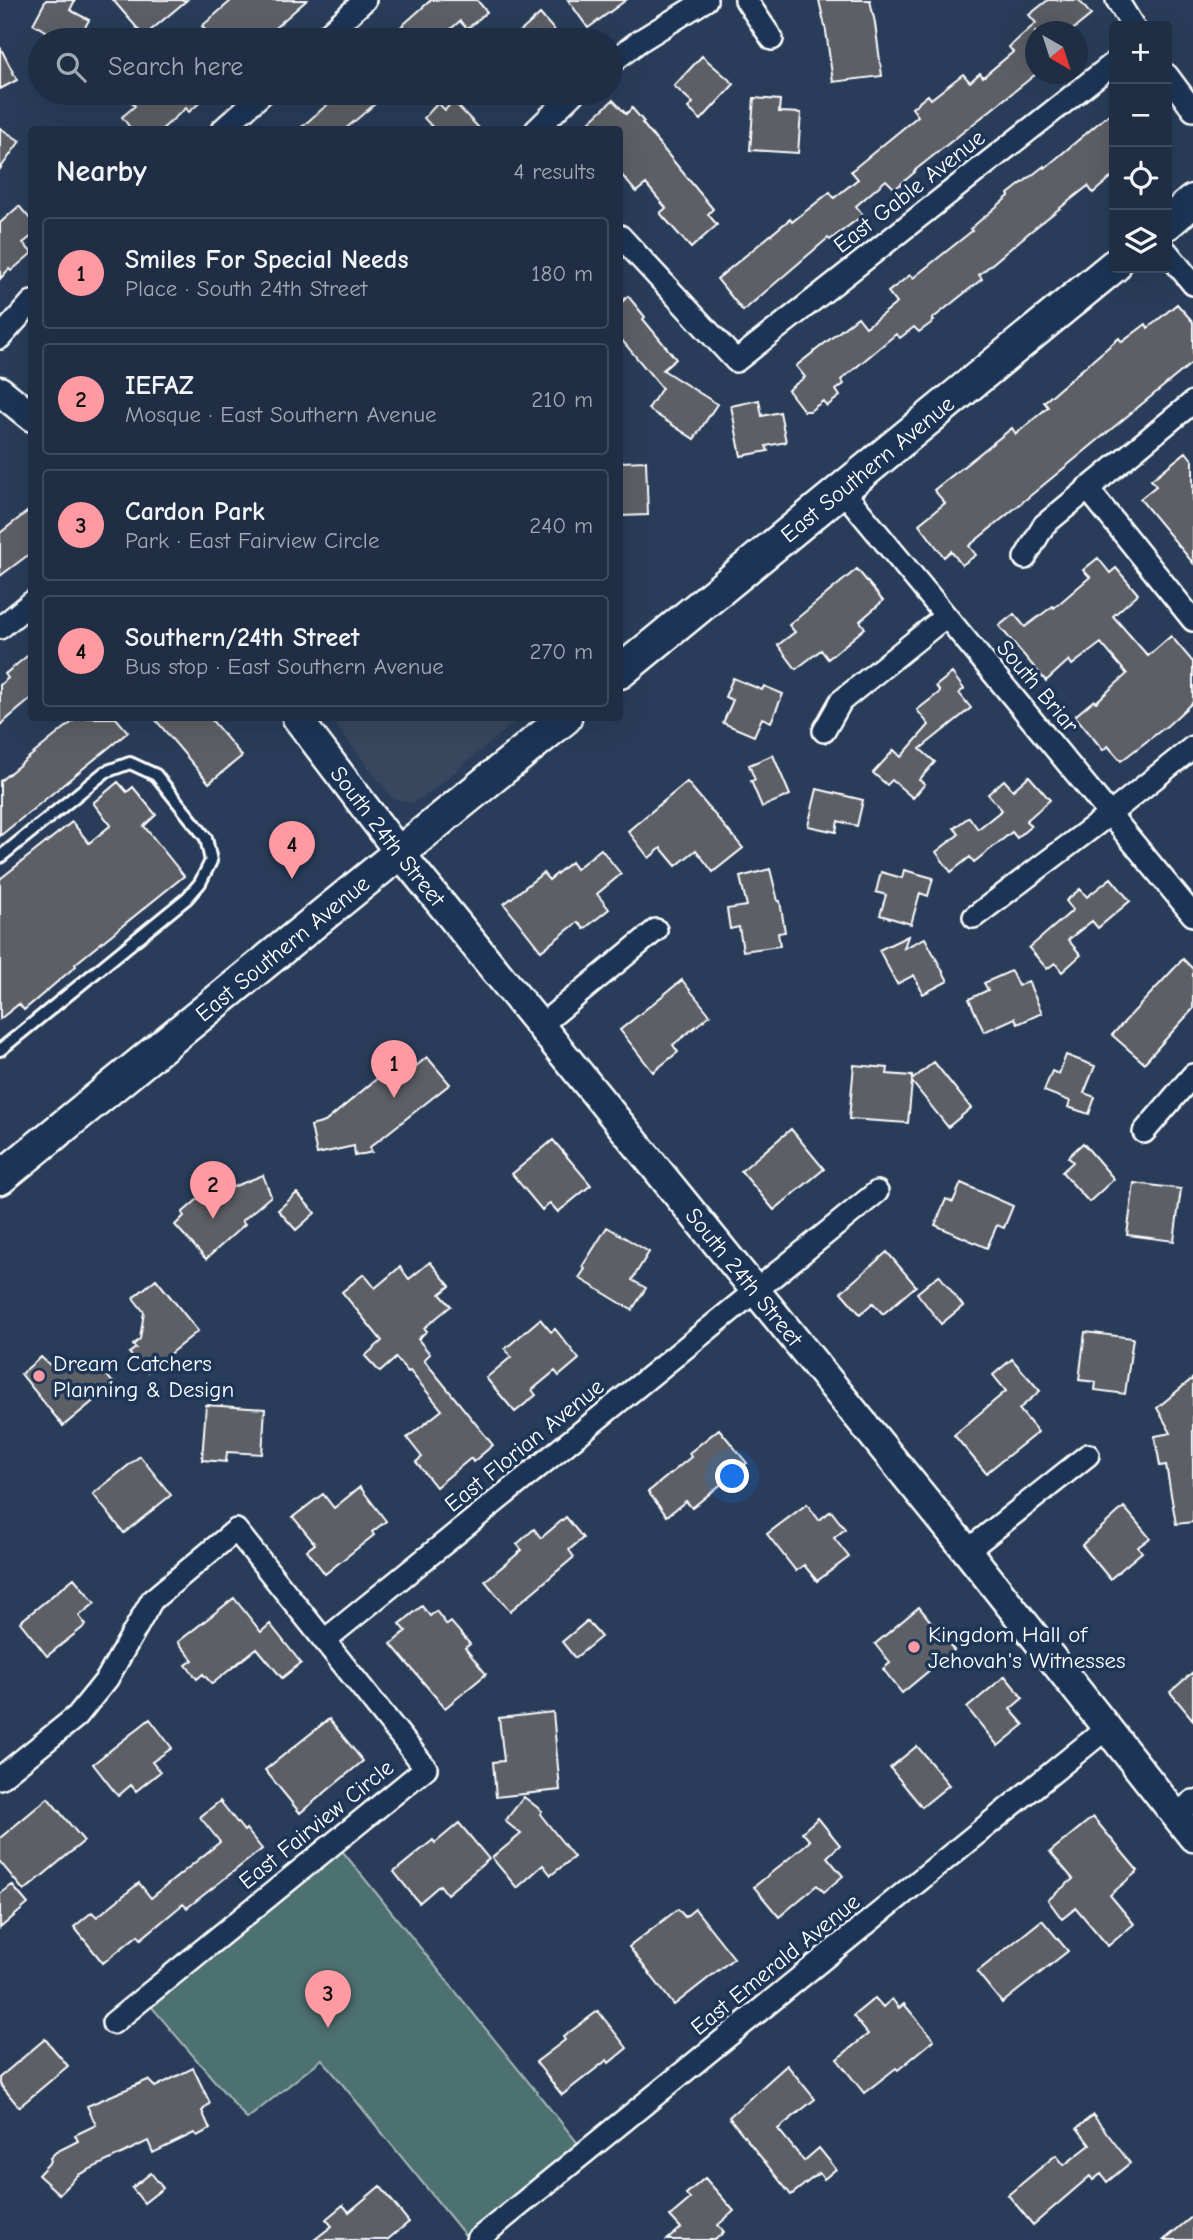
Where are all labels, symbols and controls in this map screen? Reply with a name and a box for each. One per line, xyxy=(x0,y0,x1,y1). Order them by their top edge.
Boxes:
north arrow xyxy=(1025,21,1088,84)
map controls xyxy=(1109,21,1172,273)
button: + xyxy=(1109,21,1172,84)
search box xyxy=(28,28,623,105)
icon: search xyxy=(52,48,90,86)
text: Search here xyxy=(108,52,243,82)
button: − xyxy=(1109,84,1172,147)
street label: East Gable Avenue xyxy=(828,124,990,259)
button: locate xyxy=(1109,147,1172,210)
text: Nearby xyxy=(56,154,147,189)
text: 4 results xyxy=(513,158,595,185)
button: layers xyxy=(1109,210,1172,273)
text: Smiles For Special Needs xyxy=(125,245,408,275)
text: 1 xyxy=(76,260,86,287)
text: 180 m xyxy=(531,260,593,287)
text: Place · South 24th Street xyxy=(125,275,367,302)
text: IEFAZ xyxy=(125,371,194,401)
text: 2 xyxy=(75,386,87,413)
text: 210 m xyxy=(531,386,593,413)
street label: East Southern Avenue xyxy=(775,390,960,548)
text: Mosque · East Southern Avenue xyxy=(125,401,437,428)
text: Cardon Park xyxy=(125,497,265,527)
text: 3 xyxy=(75,512,87,539)
text: 240 m xyxy=(529,512,593,539)
text: Park · East Fairview Circle xyxy=(125,527,379,554)
text: Southern/24th Street xyxy=(125,623,359,653)
street label: South Briar xyxy=(991,634,1085,739)
text: 4 xyxy=(76,638,86,665)
text: 270 m xyxy=(529,638,593,665)
text: Bus stop · East Southern Avenue xyxy=(125,653,444,680)
street label: South 24th Street xyxy=(324,761,452,913)
pin: 4 xyxy=(269,821,315,879)
street label: East Southern Avenue xyxy=(190,870,375,1027)
pin: 1 xyxy=(371,1040,417,1098)
pin: 2 xyxy=(190,1161,236,1219)
street label: South 24th Street xyxy=(680,1203,809,1353)
place label: Dream Catchers Planning & Design xyxy=(53,1350,234,1403)
marker: Dream Catchers Planning & Design xyxy=(31,1368,47,1384)
street label: East Florian Avenue xyxy=(439,1373,609,1518)
your location xyxy=(715,1459,749,1493)
place label: Kingdom Hall of Jehovah's Witnesses xyxy=(928,1621,1126,1674)
marker: Kingdom Hall of Jehovah's Witnesses xyxy=(906,1639,922,1655)
street label: East Fairview Circle xyxy=(234,1754,399,1895)
street label: East Emerald Avenue xyxy=(685,1888,865,2041)
pin: 3 xyxy=(305,1970,351,2028)

